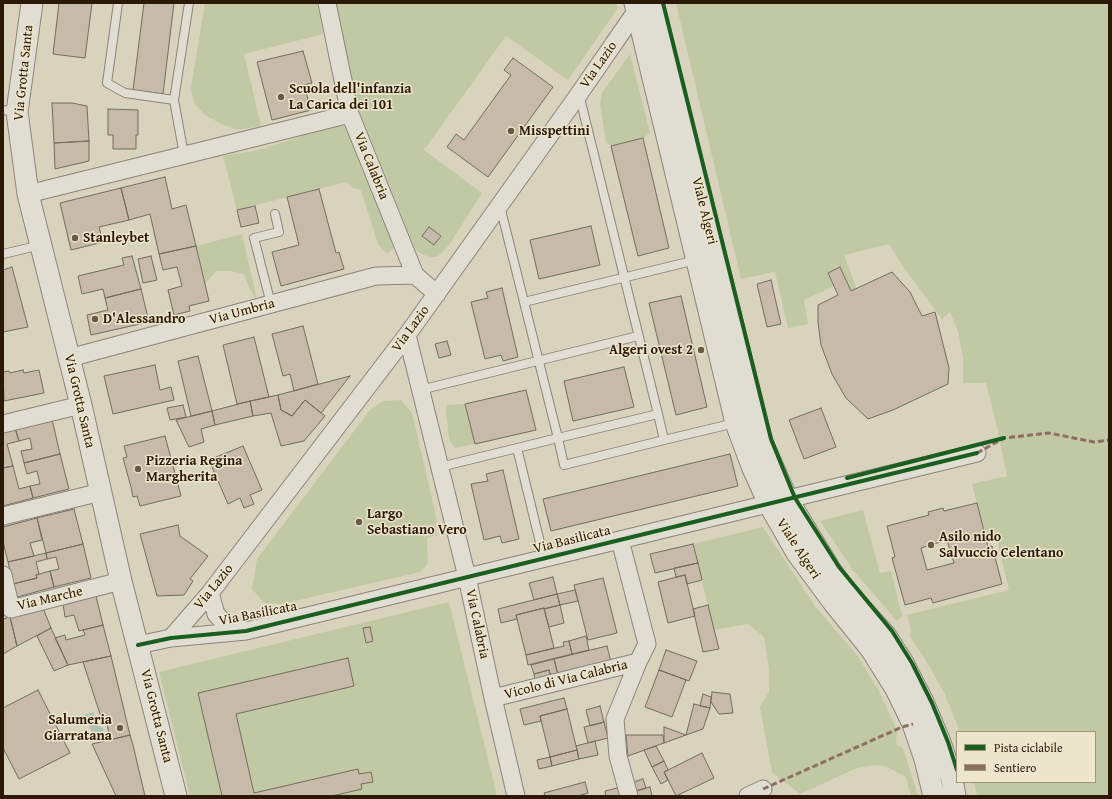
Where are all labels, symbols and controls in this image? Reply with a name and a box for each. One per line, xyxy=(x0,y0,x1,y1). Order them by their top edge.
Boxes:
street label: Via Grotta Santa xyxy=(11,24,37,122)
street label: Via Lazio xyxy=(577,38,621,92)
place label: Scuola dell'infanzia La Carica dei 101 xyxy=(289,81,412,114)
marker: Scuola dell'infanzia La Carica dei 101 xyxy=(276,92,286,102)
place label: Misspettini xyxy=(519,123,590,139)
marker: Misspettini xyxy=(506,126,516,136)
street label: Via Calabria xyxy=(350,130,392,202)
street label: Viale Algeri xyxy=(688,176,720,246)
place label: Stanleybet xyxy=(83,230,149,246)
marker: Stanleybet xyxy=(70,233,80,243)
street label: Via Umbria xyxy=(207,295,277,329)
street label: Via Lazio xyxy=(388,302,434,356)
place label: D'Alessandro xyxy=(103,311,185,327)
marker: D'Alessandro xyxy=(90,314,100,324)
place label: Algeri ovest 2 xyxy=(609,342,693,358)
marker: Algeri ovest 2 xyxy=(696,345,706,355)
street label: Via Grotta Santa xyxy=(60,352,98,450)
place label: Pizzeria Regina Margherita xyxy=(146,453,242,486)
marker: Pizzeria Regina Margherita xyxy=(133,464,143,474)
place label: Largo Sebastiano Vero xyxy=(367,506,467,538)
street label: Viale Algeri xyxy=(772,516,824,582)
marker: Largo Sebastiano Vero xyxy=(354,517,364,527)
street label: Via Basilicata xyxy=(532,522,612,558)
place label: Asilo nido Salvuccio Celentano xyxy=(939,529,1063,562)
marker: Asilo nido Salvuccio Celentano xyxy=(926,540,936,550)
street label: Via Lazio xyxy=(191,561,237,613)
street label: Via Marche xyxy=(16,583,84,615)
street label: Via Calabria xyxy=(461,587,493,661)
street label: Via Basilicata xyxy=(218,598,298,630)
street label: Vicolo di Via Calabria xyxy=(503,657,629,703)
street label: Via Grotta Santa xyxy=(136,667,176,765)
place label: Salumeria Giarratana xyxy=(44,712,112,744)
marker: Salumeria Giarratana xyxy=(115,723,125,733)
legend xyxy=(956,731,1096,783)
text: Pista ciclabile xyxy=(994,739,1063,756)
text: Sentiero xyxy=(994,759,1036,776)

